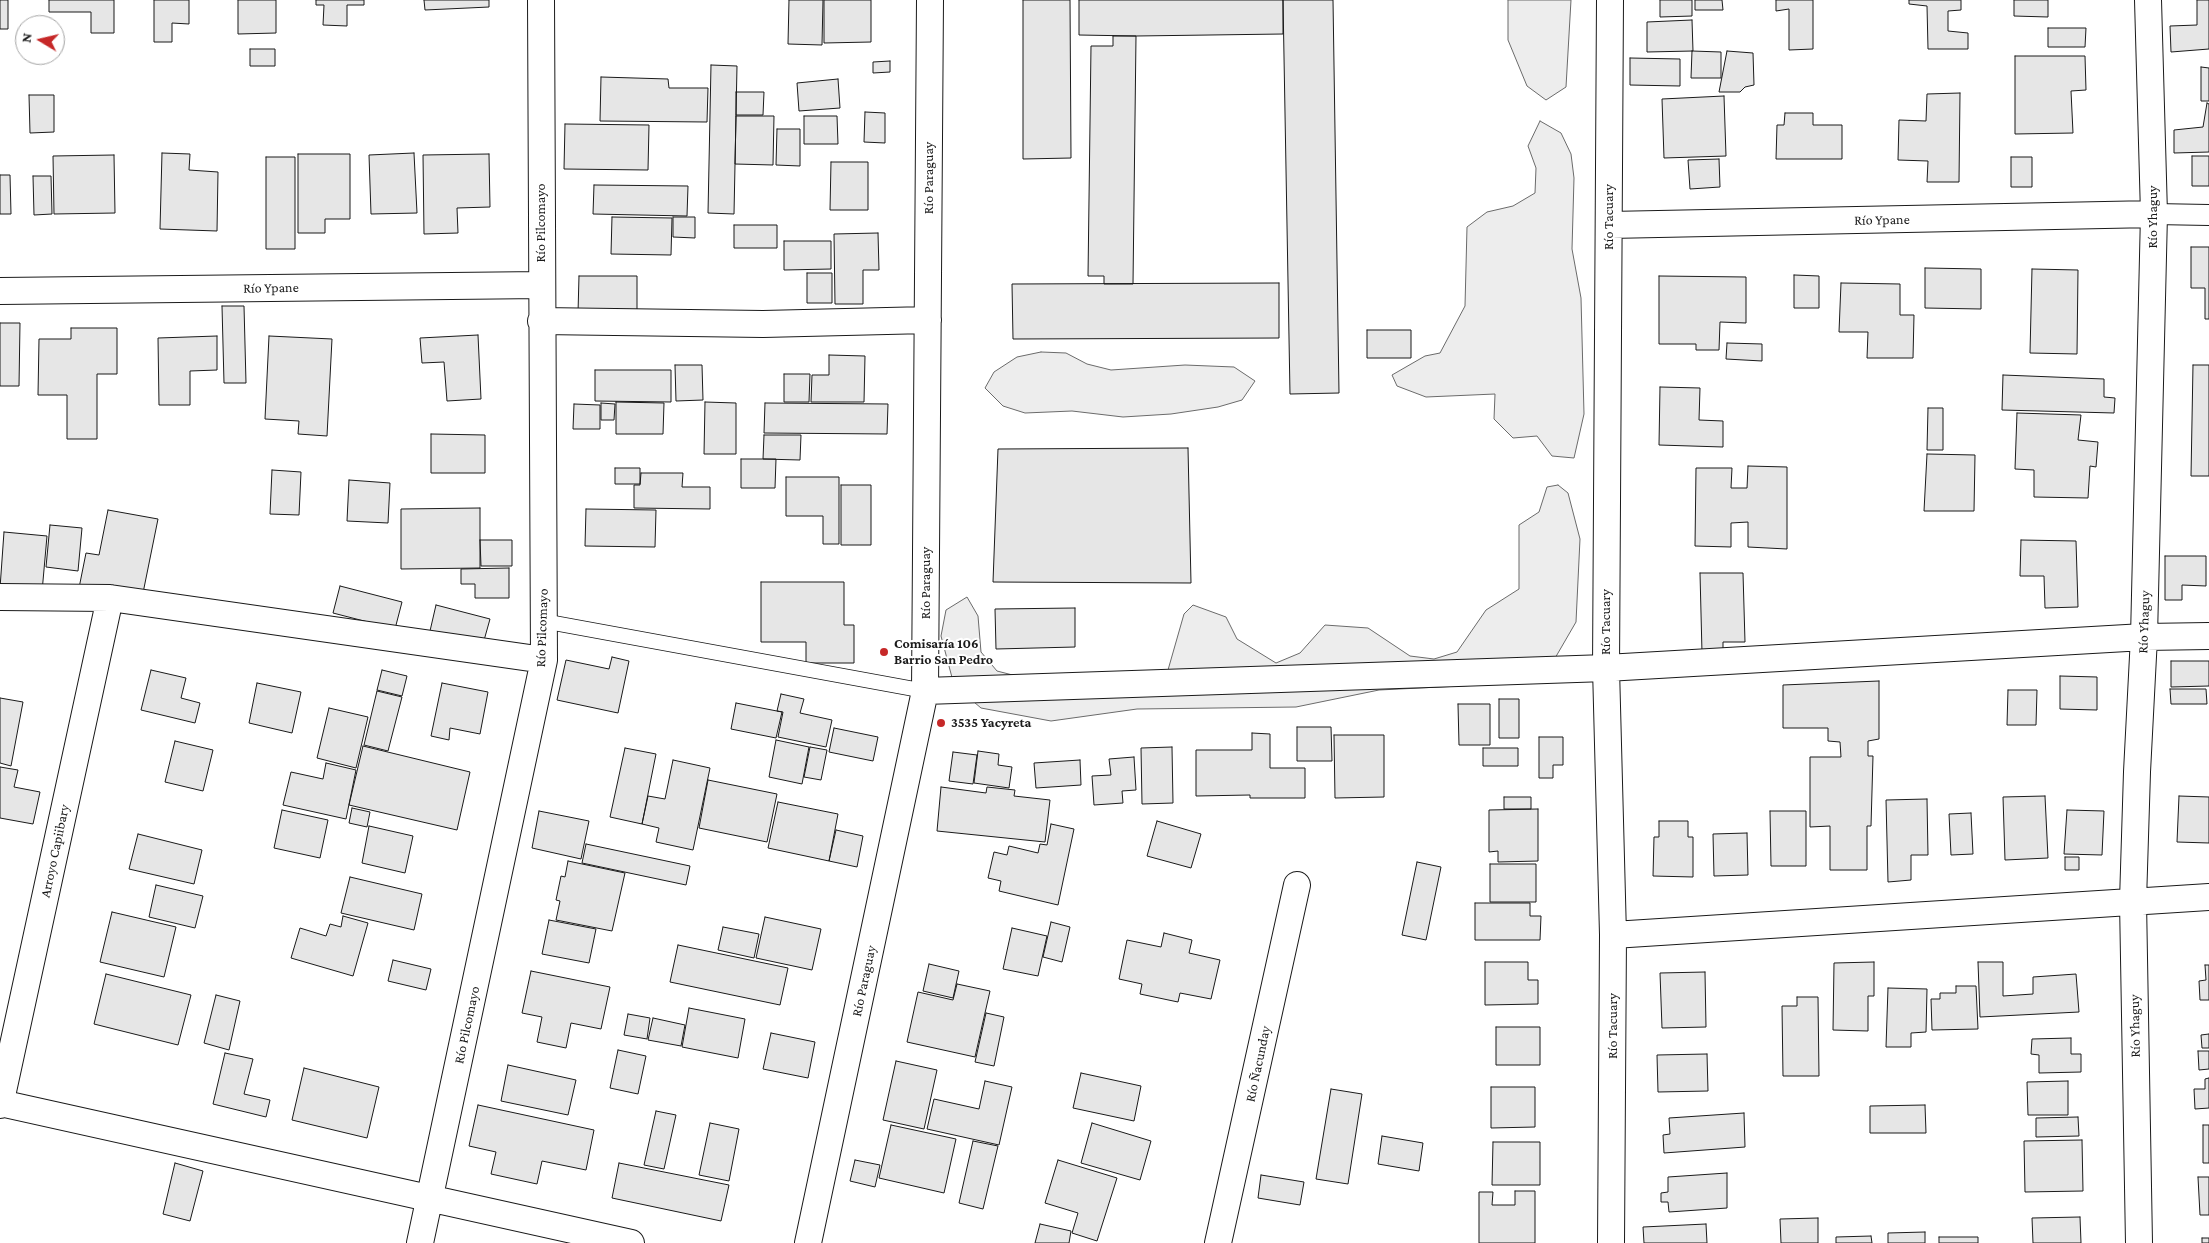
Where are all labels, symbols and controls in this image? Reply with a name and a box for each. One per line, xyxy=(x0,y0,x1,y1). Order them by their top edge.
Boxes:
north arrow xyxy=(15,15,65,65)
text: N xyxy=(18,32,35,44)
street label: Río Paraguay xyxy=(921,142,937,214)
street label: Río Pilcomayo xyxy=(533,184,549,262)
street label: Río Tacuary xyxy=(1601,184,1617,250)
street label: Río Yhaguy xyxy=(2145,185,2161,249)
street label: Río Ypane xyxy=(1854,211,1910,229)
street label: Río Ypane xyxy=(243,279,299,297)
street label: Río Paraguay xyxy=(918,547,934,619)
street label: Río Pilcomayo xyxy=(532,588,552,668)
street label: Río Tacuary xyxy=(1598,589,1614,655)
street label: Río Yhaguy xyxy=(2135,590,2153,654)
place label: Comisaría 106 Barrio San Pedro xyxy=(894,636,993,669)
marker: Comisaría 106 Barrio San Pedro xyxy=(878,646,890,658)
place label: 3535 Yacyreta xyxy=(951,715,1031,731)
marker: 3535 Yacyreta xyxy=(935,717,947,729)
street label: Arroyo Capiibary xyxy=(37,803,73,899)
street label: Río Paraguay xyxy=(848,944,880,1018)
street label: Río Pilcomayo xyxy=(451,985,483,1065)
street label: Río Tacuary xyxy=(1605,993,1621,1059)
street label: Río Yhaguy xyxy=(2126,994,2144,1058)
street label: Río Ñacunday xyxy=(1242,1024,1274,1104)

